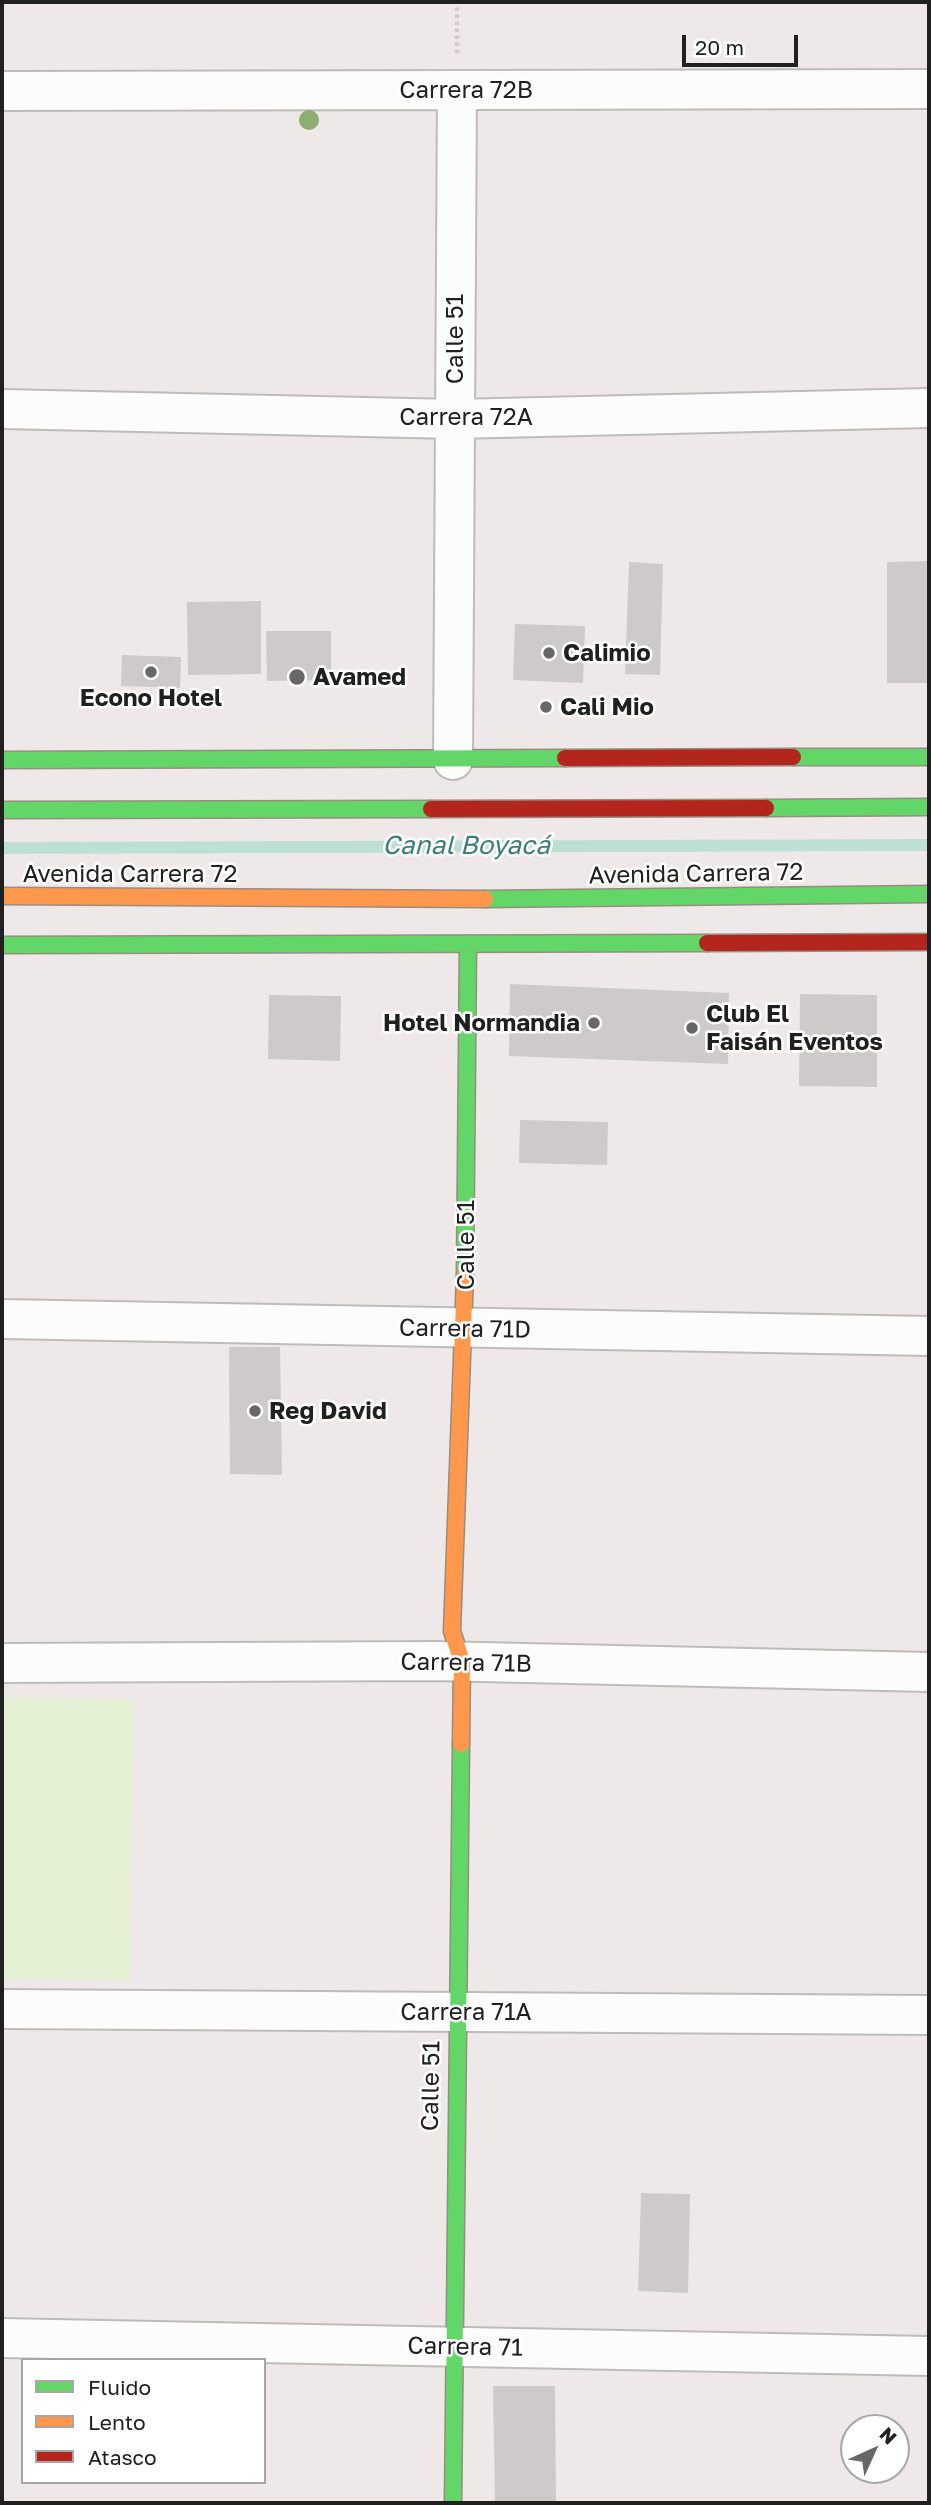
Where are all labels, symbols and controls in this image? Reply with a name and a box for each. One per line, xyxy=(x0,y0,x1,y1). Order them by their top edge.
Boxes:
scale bar xyxy=(686,21,802,65)
text: 20 m xyxy=(695,34,744,60)
street label: Carrera 72B xyxy=(399,76,533,104)
street label: Calle 51 xyxy=(441,294,469,384)
street label: Carrera 72A xyxy=(399,403,533,431)
place label: Calimio xyxy=(563,639,651,667)
marker: Calimio xyxy=(541,645,557,661)
place label: Avamed xyxy=(313,663,406,691)
marker: Econo Hotel xyxy=(143,664,159,680)
marker: Avamed xyxy=(287,667,307,687)
place label: Econo Hotel xyxy=(80,684,222,712)
place label: Cali Mio xyxy=(560,693,654,721)
marker: Cali Mio xyxy=(538,699,554,715)
water label: Canal Boyacá xyxy=(382,830,550,862)
street label: Avenida Carrera 72 xyxy=(588,858,804,890)
street label: Avenida Carrera 72 xyxy=(23,860,237,888)
place label: Club El Faisán Eventos xyxy=(706,1000,883,1056)
place label: Hotel Normandia xyxy=(383,1009,580,1037)
marker: Hotel Normandia xyxy=(586,1015,602,1031)
marker: Club El Faisán Eventos xyxy=(684,1020,700,1036)
street label: Calle 51 xyxy=(452,1200,480,1290)
street label: Carrera 71D xyxy=(399,1313,531,1345)
place label: Reg David xyxy=(269,1397,387,1425)
marker: Reg David xyxy=(247,1403,263,1419)
street label: Carrera 71B xyxy=(400,1647,532,1679)
street label: Carrera 71A xyxy=(400,1998,532,2026)
street label: Calle 51 xyxy=(416,2041,446,2131)
street label: Carrera 71 xyxy=(407,2332,523,2362)
legend xyxy=(21,2358,266,2484)
text: Fluido xyxy=(88,2374,151,2400)
text: Lento xyxy=(88,2409,146,2435)
north arrow xyxy=(840,2414,910,2484)
text: N xyxy=(876,2422,902,2448)
text: Atasco xyxy=(88,2444,157,2470)

